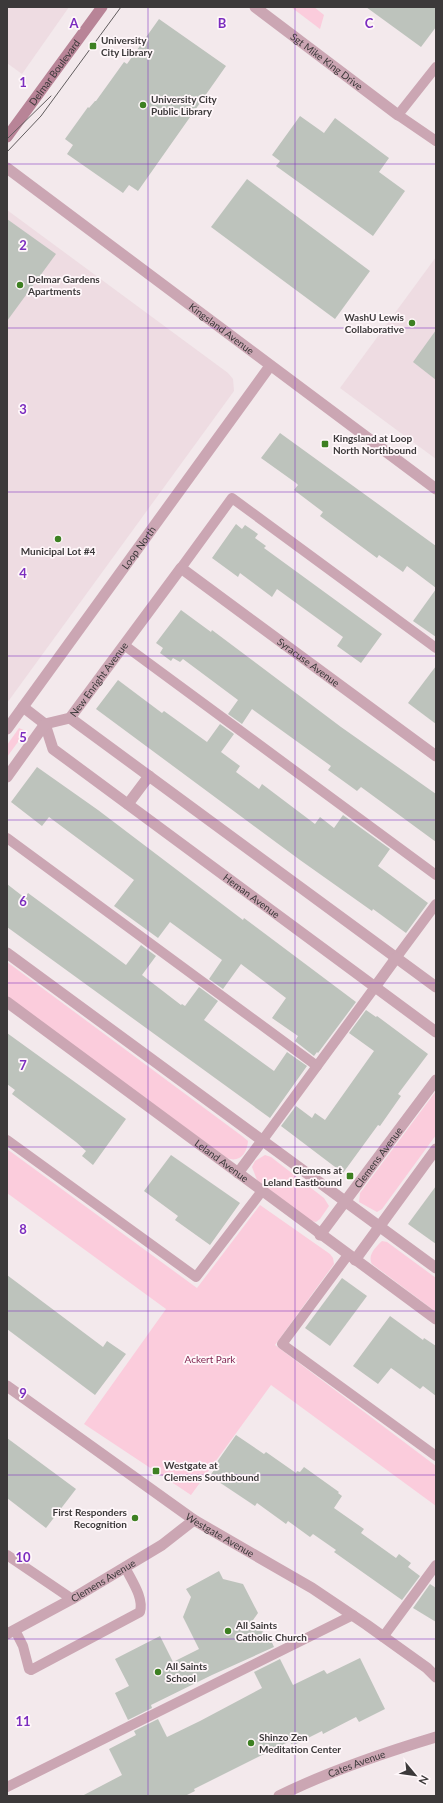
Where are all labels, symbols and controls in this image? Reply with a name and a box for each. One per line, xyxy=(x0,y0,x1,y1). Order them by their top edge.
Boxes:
text: A xyxy=(68,15,79,31)
text: B xyxy=(218,15,227,31)
text: C xyxy=(365,15,374,31)
street label: Sgt Mike King Drive xyxy=(288,30,365,92)
place label: University City Library xyxy=(101,34,153,58)
street label: Delmar Boulevard xyxy=(26,37,82,108)
marker: University City Library xyxy=(88,41,98,51)
text: 1 xyxy=(19,74,27,90)
place label: University City Public Library xyxy=(151,93,218,117)
marker: University City Public Library xyxy=(138,100,148,110)
text: 2 xyxy=(19,237,27,253)
place label: Delmar Gardens Apartments xyxy=(27,273,100,297)
marker: Delmar Gardens Apartments xyxy=(15,280,25,290)
street label: Kingsland Avenue xyxy=(187,300,256,357)
place label: WashU Lewis Collaborative xyxy=(344,311,405,335)
marker: WashU Lewis Collaborative xyxy=(407,318,417,328)
text: 3 xyxy=(19,401,27,417)
place label: Kingsland at Loop North Northbound xyxy=(333,432,417,456)
marker: Kingsland at Loop North Northbound xyxy=(320,439,330,449)
street label: Loop North xyxy=(119,524,158,571)
marker: Municipal Lot #4 xyxy=(53,534,63,544)
place label: Municipal Lot #4 xyxy=(21,545,95,557)
text: 4 xyxy=(19,565,27,581)
street label: Syracuse Avenue xyxy=(275,635,342,689)
street label: New Enright Avenue xyxy=(67,640,130,719)
text: 5 xyxy=(19,729,27,745)
street label: Heman Avenue xyxy=(221,871,282,920)
text: 6 xyxy=(19,893,27,909)
text: 7 xyxy=(19,1057,27,1073)
street label: Clemens Avenue xyxy=(351,1124,405,1190)
street label: Leland Avenue xyxy=(192,1137,251,1185)
place label: Clemens at Leland Eastbound xyxy=(263,1164,342,1188)
marker: Clemens at Leland Eastbound xyxy=(345,1171,355,1181)
text: 8 xyxy=(19,1221,27,1237)
park label: Ackert Park xyxy=(185,1353,236,1365)
text: 9 xyxy=(19,1385,27,1401)
place label: Westgate at Clemens Southbound xyxy=(164,1459,260,1483)
marker: Westgate at Clemens Southbound xyxy=(151,1466,161,1476)
place label: First Responders Recognition xyxy=(53,1506,128,1530)
street label: Westgate Avenue xyxy=(183,1510,256,1559)
marker: First Responders Recognition xyxy=(130,1513,140,1523)
text: 10 xyxy=(15,1549,31,1565)
street label: Clemens Avenue xyxy=(69,1556,137,1604)
place label: All Saints Catholic Church xyxy=(235,1619,307,1643)
marker: All Saints Catholic Church xyxy=(223,1626,233,1636)
place label: All Saints School xyxy=(165,1660,208,1684)
marker: All Saints School xyxy=(153,1667,163,1677)
text: 11 xyxy=(15,1713,31,1729)
place label: Shinzo Zen Meditation Center xyxy=(259,1731,341,1755)
marker: Shinzo Zen Meditation Center xyxy=(246,1738,256,1748)
street label: Cates Avenue xyxy=(326,1748,387,1780)
north arrow xyxy=(395,1755,435,1795)
text: N xyxy=(416,1773,432,1787)

